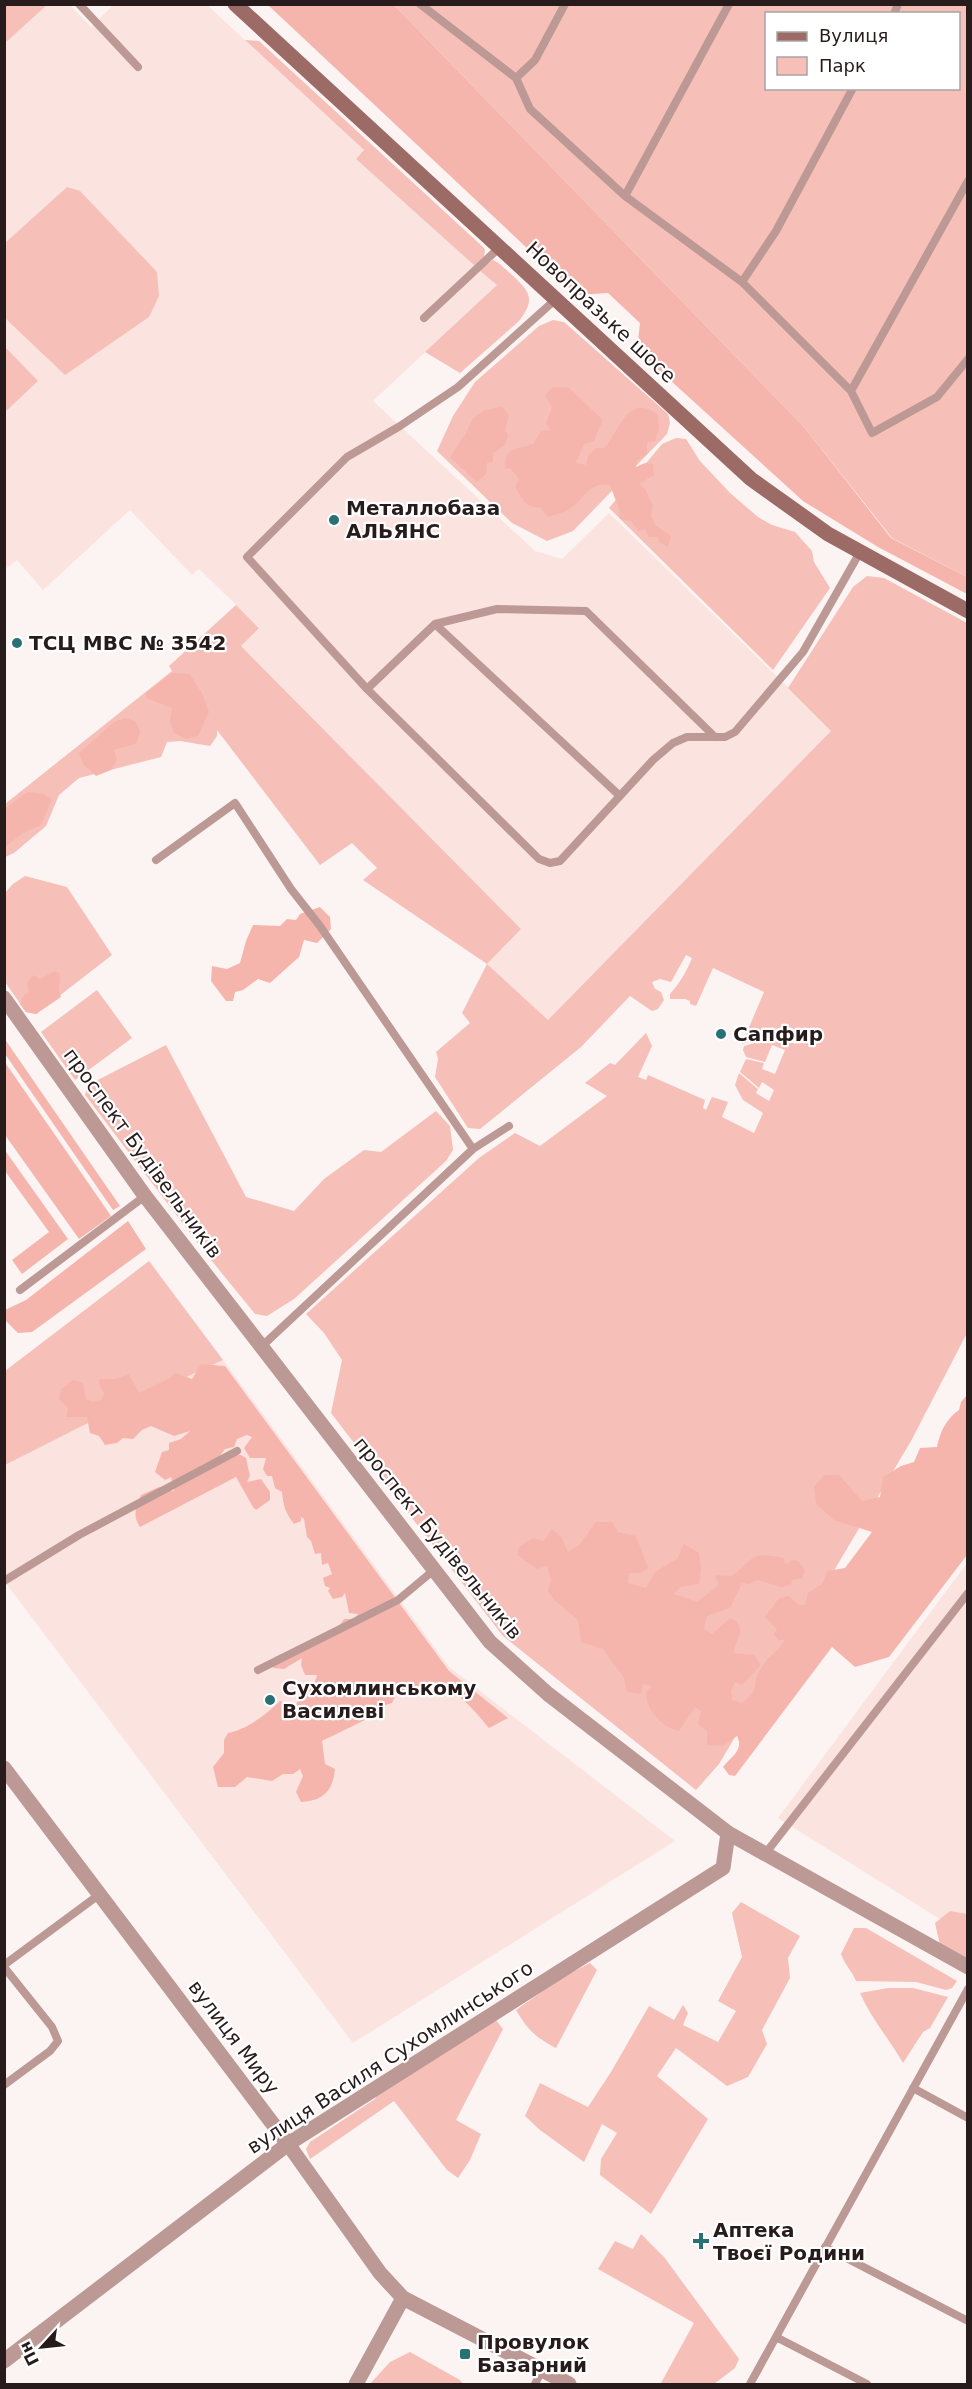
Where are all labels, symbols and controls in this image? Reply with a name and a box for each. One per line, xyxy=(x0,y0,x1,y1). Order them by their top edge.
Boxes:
legend xyxy=(765,12,960,90)
text: Вулиця xyxy=(819,25,888,46)
text: Парк xyxy=(819,55,866,76)
street label: Новопразьке шосе xyxy=(521,236,681,388)
place label: Металлобаза АЛЬЯНС xyxy=(346,496,500,543)
marker: Металлобаза АЛЬЯНС xyxy=(327,513,341,527)
place label: ТСЦ МВС № 3542 xyxy=(29,631,226,655)
marker: ТСЦ МВС № 3542 xyxy=(10,636,24,650)
place label: Сапфир xyxy=(733,1022,823,1046)
marker: Сапфир xyxy=(714,1027,728,1041)
street label: проспект Будівельників xyxy=(59,1043,227,1263)
street label: проспект Будівельників xyxy=(349,1432,527,1644)
place label: Сухомлинському Василеві xyxy=(282,1676,476,1723)
marker: Сухомлинському Василеві xyxy=(263,1693,277,1707)
street label: вулиця Василя Сухомлинського xyxy=(242,1955,538,2159)
street label: вулиця Миру xyxy=(183,1975,285,2099)
place label: Аптека Твоєї Родини xyxy=(713,2218,865,2265)
marker: Аптека Твоєї Родини xyxy=(694,2234,708,2248)
north arrow xyxy=(12,2317,72,2377)
place label: Провулок Базарний xyxy=(477,2330,590,2377)
text: Пн xyxy=(15,2338,43,2369)
marker: Провулок Базарний xyxy=(458,2347,472,2361)

